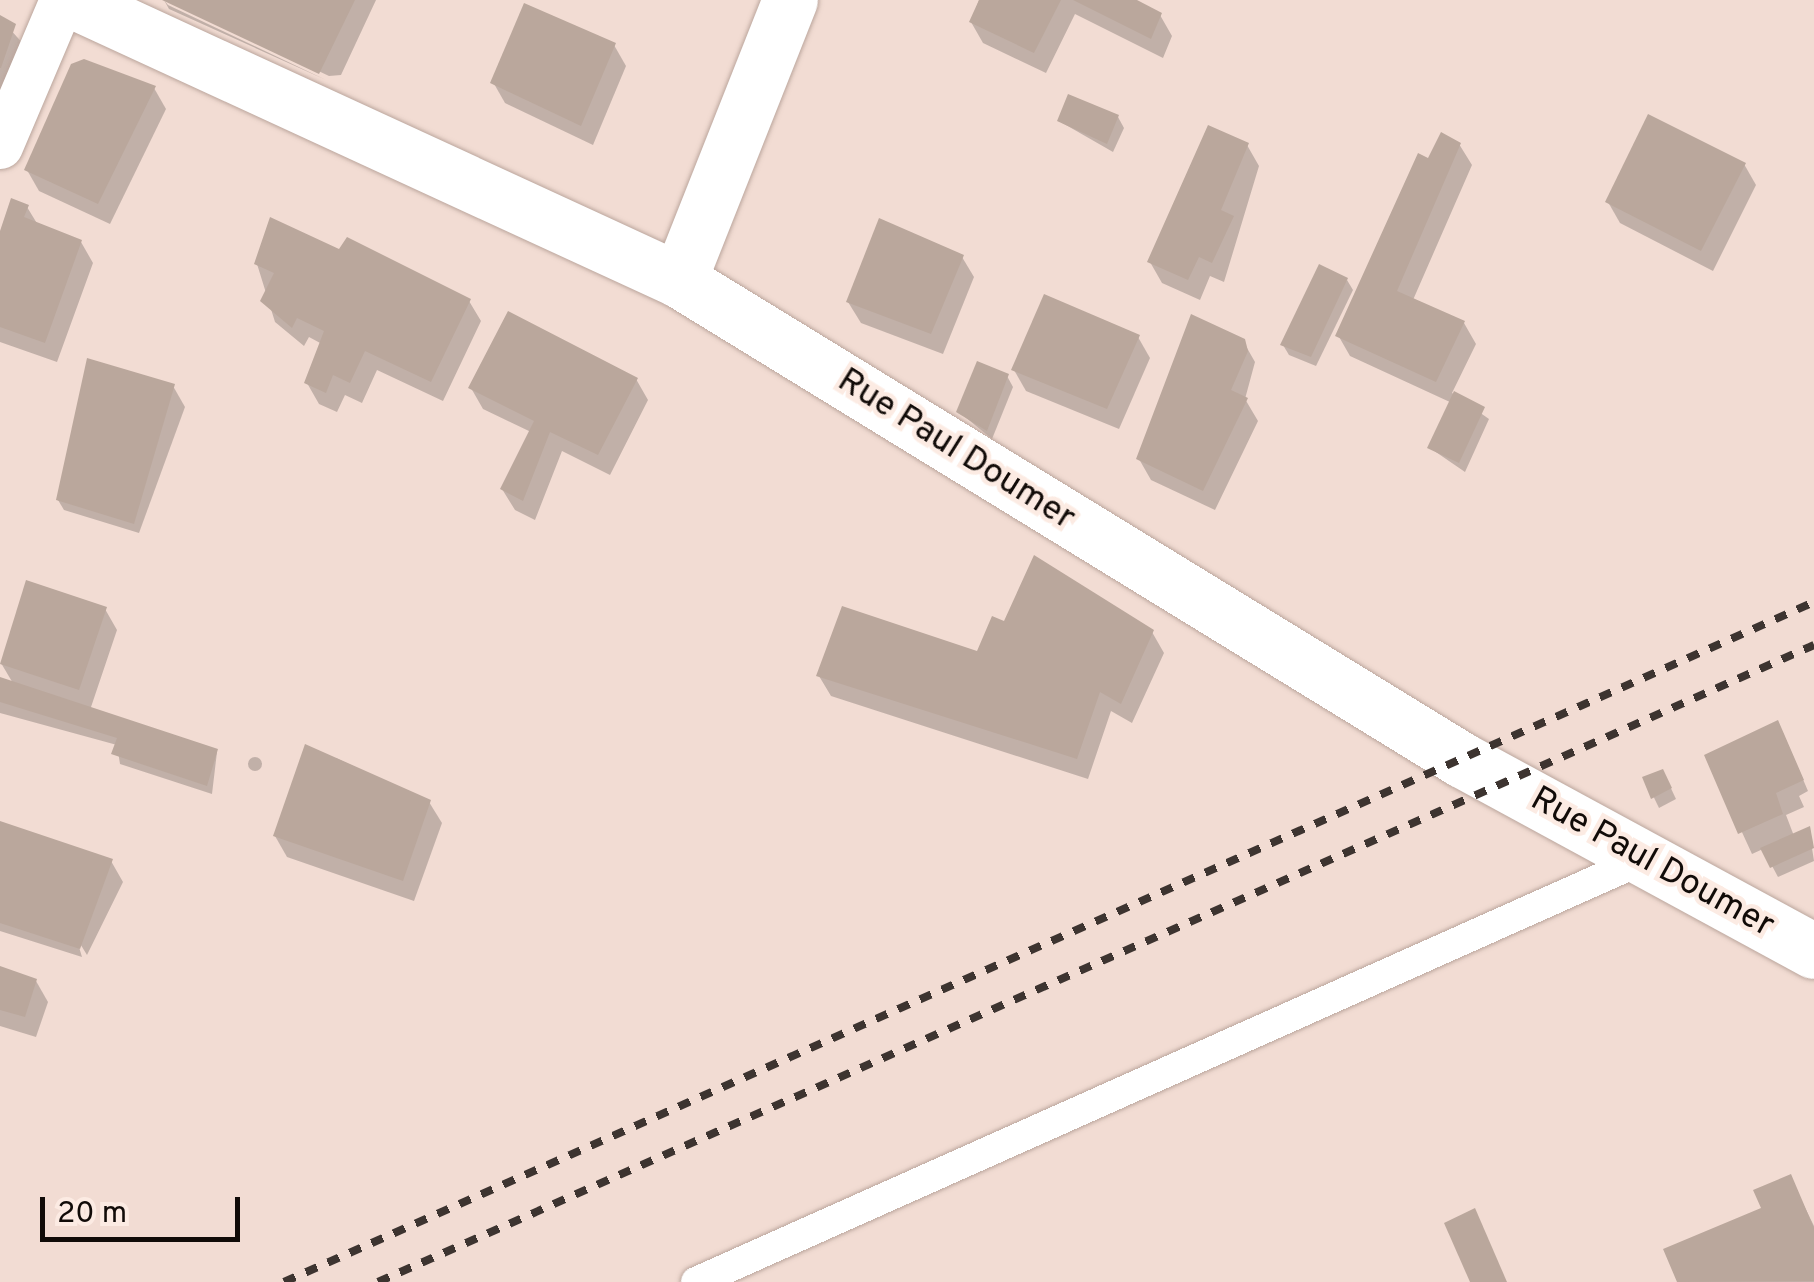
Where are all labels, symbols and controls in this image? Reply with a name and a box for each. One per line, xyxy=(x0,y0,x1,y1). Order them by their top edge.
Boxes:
street label: Rue Paul Doumer xyxy=(829,360,1083,540)
street label: Rue Paul Doumer xyxy=(1523,779,1781,947)
scale bar xyxy=(45,1177,245,1239)
text: 20 m xyxy=(57,1196,127,1233)

